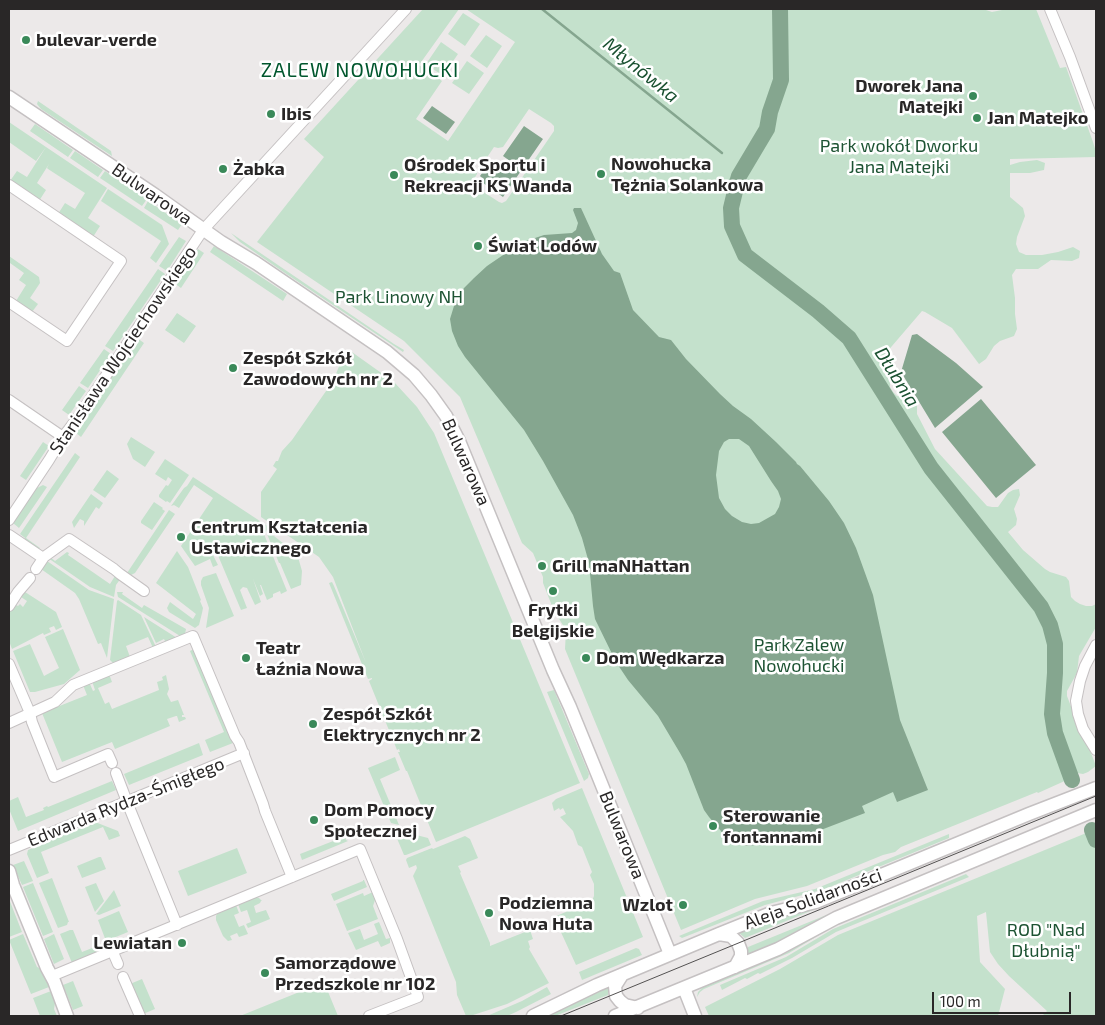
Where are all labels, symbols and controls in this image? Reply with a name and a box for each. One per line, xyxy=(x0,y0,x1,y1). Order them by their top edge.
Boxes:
place label: bulevar-verde xyxy=(36,29,157,51)
water label: Młynówka xyxy=(599,33,683,107)
marker: bulevar-verde xyxy=(20,34,32,46)
district label: ZALEW NOWOHUCKI xyxy=(259,58,461,82)
place label: Dworek Jana Matejki xyxy=(855,75,963,118)
marker: Dworek Jana Matejki xyxy=(967,90,979,102)
place label: Ibis xyxy=(281,103,311,125)
place label: Jan Matejko xyxy=(987,107,1088,129)
marker: Ibis xyxy=(265,108,277,120)
marker: Jan Matejko xyxy=(971,112,983,124)
park label: Park wokół Dworku Jana Matejki xyxy=(820,135,978,178)
place label: Nowohucka Tężnia Solankowa xyxy=(611,153,763,195)
place label: Ośrodek Sportu i Rekreacji KS Wanda xyxy=(404,154,572,196)
street label: Bulwarowa xyxy=(108,158,196,230)
place label: Żabka xyxy=(233,158,285,180)
marker: Żabka xyxy=(217,163,229,175)
marker: Nowohucka Tężnia Solankowa xyxy=(595,168,607,180)
marker: Ośrodek Sportu i Rekreacji KS Wanda xyxy=(388,169,400,181)
place label: Świat Lodów xyxy=(488,235,597,257)
marker: Świat Lodów xyxy=(472,240,484,252)
street label: Stanisława Wojciechowskiego xyxy=(45,242,201,458)
park label: Park Linowy NH xyxy=(335,286,463,308)
water label: Dłubnia xyxy=(870,343,924,411)
place label: Zespół Szkół Zawodowych nr 2 xyxy=(243,347,393,389)
marker: Zespół Szkół Zawodowych nr 2 xyxy=(227,362,239,374)
street label: Bulwarowa xyxy=(437,415,495,509)
place label: Centrum Kształcenia Ustawicznego xyxy=(191,516,368,558)
marker: Centrum Kształcenia Ustawicznego xyxy=(175,531,187,543)
place label: Grill maNHattan xyxy=(552,555,690,577)
marker: Grill maNHattan xyxy=(536,560,548,572)
marker: Frytki Belgijskie xyxy=(547,585,559,597)
place label: Frytki Belgijskie xyxy=(512,599,594,642)
park label: Park Zalew Nowohucki xyxy=(753,634,845,676)
place label: Teatr Łaźnia Nowa xyxy=(256,637,364,680)
place label: Dom Wędkarza xyxy=(596,647,725,669)
marker: Teatr Łaźnia Nowa xyxy=(240,652,252,664)
marker: Dom Wędkarza xyxy=(580,652,592,664)
place label: Zespół Szkół Elektrycznych nr 2 xyxy=(323,703,481,746)
marker: Zespół Szkół Elektrycznych nr 2 xyxy=(307,718,319,730)
street label: Edwarda Rydza-Śmigłego xyxy=(24,753,228,851)
street label: Bulwarowa xyxy=(595,788,649,882)
place label: Dom Pomocy Społecznej xyxy=(324,799,434,842)
place label: Sterowanie fontannami xyxy=(723,805,822,848)
marker: Dom Pomocy Społecznej xyxy=(308,814,320,826)
marker: Sterowanie fontannami xyxy=(707,820,719,832)
street label: Aleja Solidarności xyxy=(741,864,885,934)
place label: Podziemna Nowa Huta xyxy=(499,892,593,934)
place label: Wzlot xyxy=(622,894,673,916)
marker: Wzlot xyxy=(677,899,689,911)
marker: Podziemna Nowa Huta xyxy=(483,907,495,919)
park label: ROD "Nad Dłubnią" xyxy=(1007,919,1085,962)
place label: Lewiatan xyxy=(93,932,172,954)
marker: Lewiatan xyxy=(176,937,188,949)
place label: Samorządowe Przedszkole nr 102 xyxy=(275,952,435,994)
marker: Samorządowe Przedszkole nr 102 xyxy=(259,967,271,979)
scale bar xyxy=(935,982,1074,1014)
text: 100 m xyxy=(940,992,981,1010)

